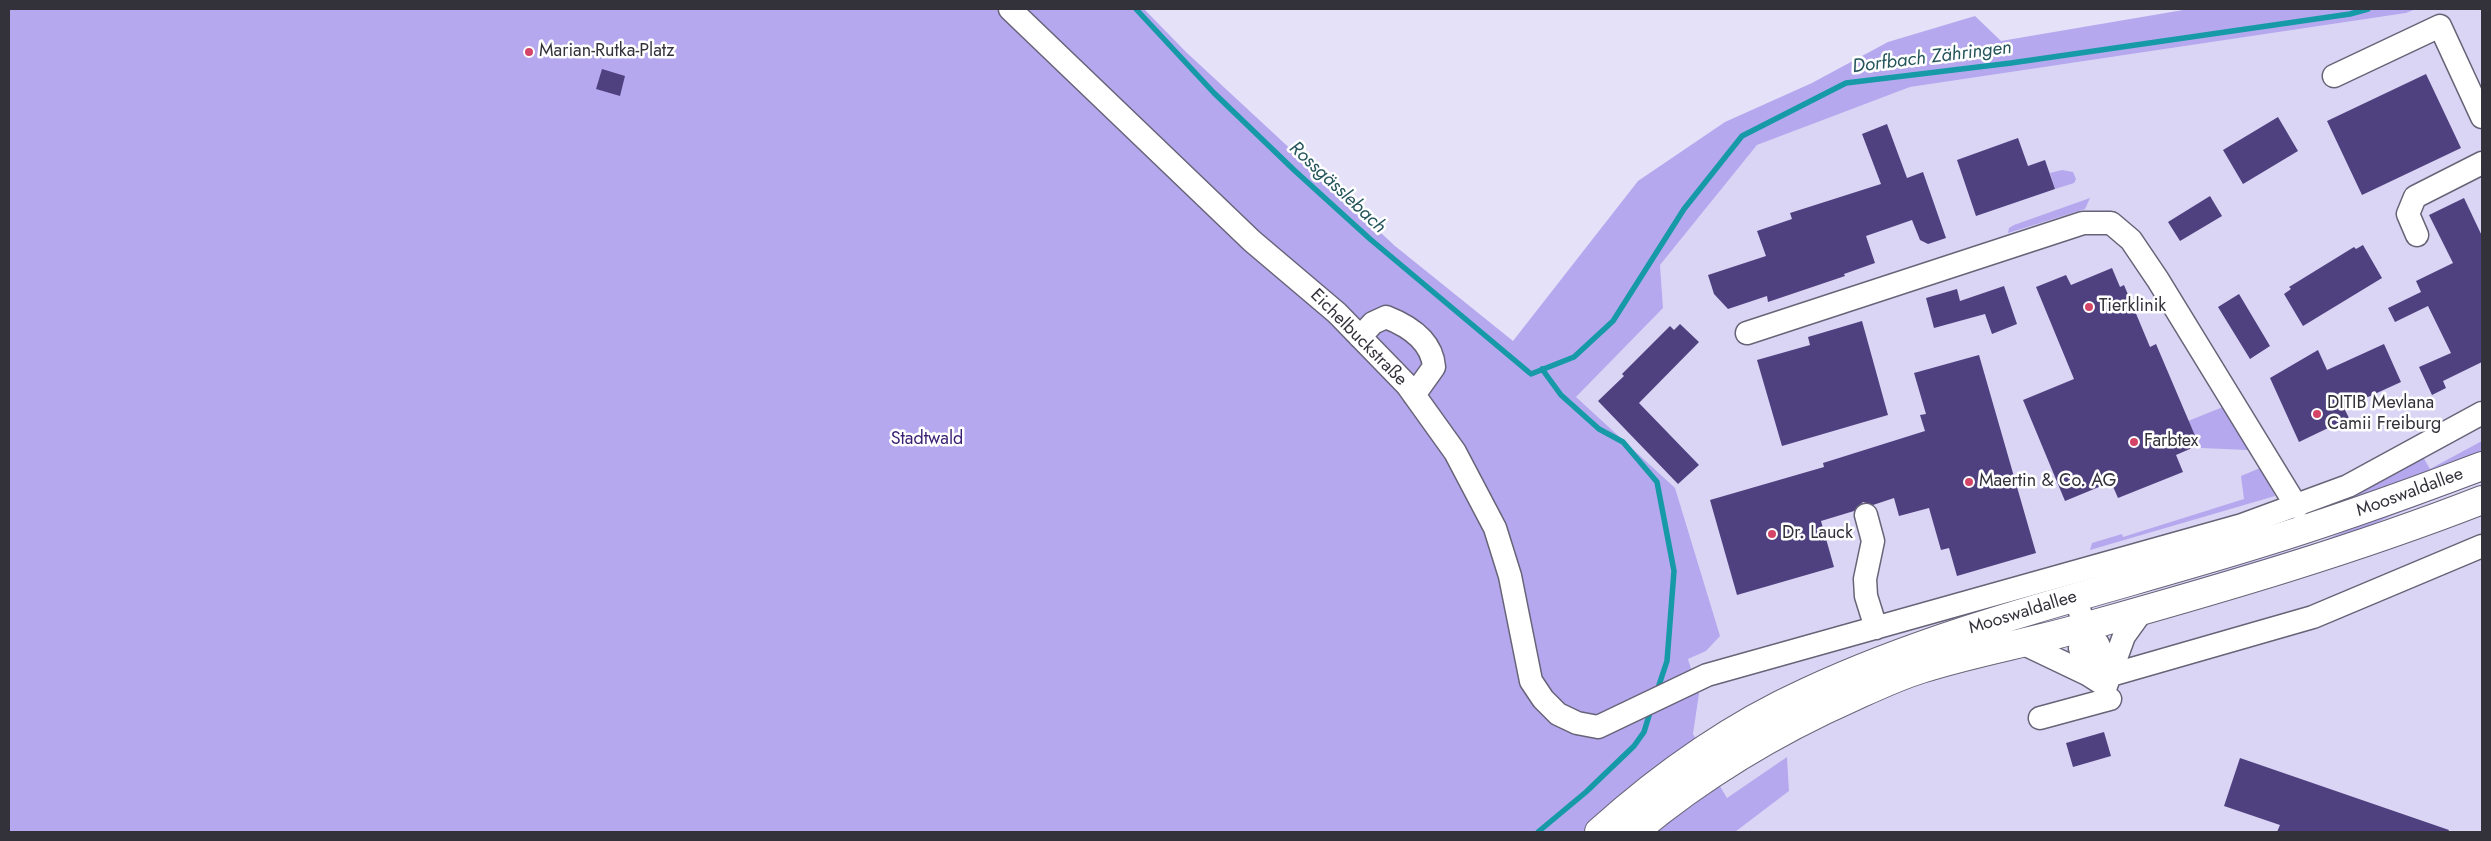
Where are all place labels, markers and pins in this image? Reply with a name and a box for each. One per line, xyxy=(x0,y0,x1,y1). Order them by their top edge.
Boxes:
place label: Marian-Rutka-Platz xyxy=(539,41,674,63)
marker: Marian-Rutka-Platz xyxy=(523,46,535,58)
place label: Tierklinik xyxy=(2099,296,2166,318)
marker: Tierklinik xyxy=(2083,301,2095,313)
place label: DITIB Mevlana Camii Freiburg xyxy=(2327,393,2441,436)
marker: DITIB Mevlana Camii Freiburg xyxy=(2311,408,2323,420)
place label: Farbtex xyxy=(2144,431,2198,453)
marker: Farbtex xyxy=(2128,436,2140,448)
place label: Maertin & Co. AG xyxy=(1979,471,2116,493)
marker: Maertin & Co. AG xyxy=(1963,476,1975,488)
place label: Dr. Lauck xyxy=(1782,523,1853,545)
marker: Dr. Lauck xyxy=(1766,528,1778,540)

